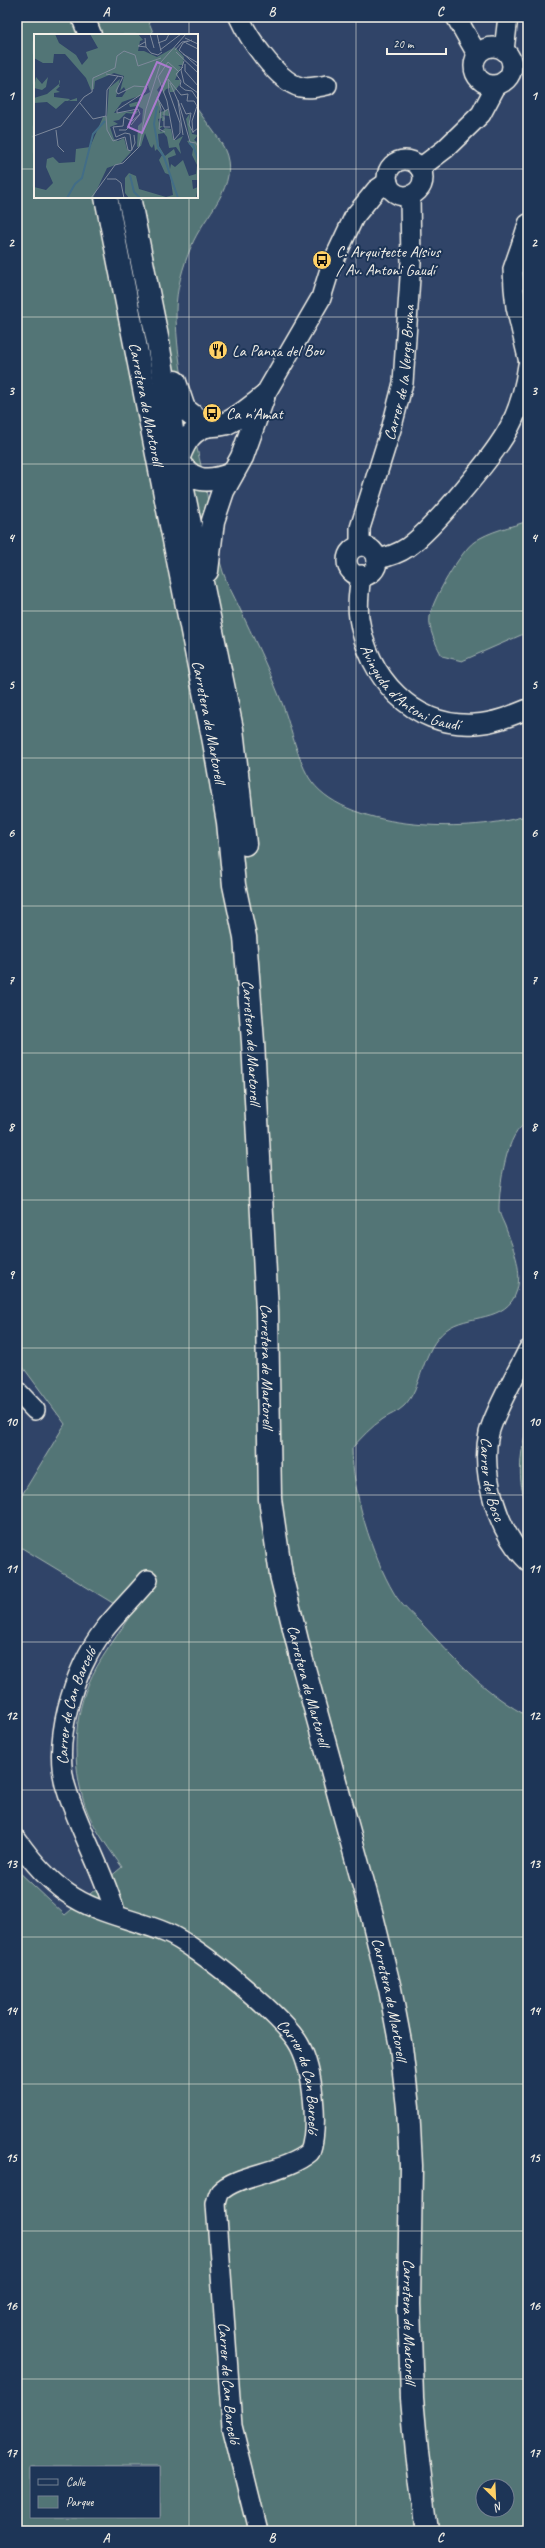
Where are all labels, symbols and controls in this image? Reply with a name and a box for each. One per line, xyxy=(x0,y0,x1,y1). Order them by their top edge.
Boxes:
text: A xyxy=(103,4,111,20)
text: B xyxy=(269,4,277,20)
text: C xyxy=(437,4,445,20)
scale bar xyxy=(387,30,446,56)
inset map xyxy=(34,34,198,198)
text: 20 m xyxy=(393,36,415,52)
text: 1 xyxy=(8,88,16,104)
text: 1 xyxy=(531,88,539,104)
text: 2 xyxy=(8,235,15,251)
text: 2 xyxy=(531,235,538,251)
place label: C. Arquitecte Alsius / Av. Antoni Gaudí xyxy=(336,242,442,280)
bus stop icon: C. Arquitecte Alsius / Av. Antoni Gaudí xyxy=(311,249,333,271)
street label: Carrer de la Verge Bruna xyxy=(379,303,419,443)
restaurant icon: La Panxa del Bou xyxy=(207,339,229,361)
street label: Carretera de Martorell xyxy=(124,341,169,471)
place label: La Panxa del Bou xyxy=(232,341,325,361)
text: 3 xyxy=(8,383,15,399)
text: 3 xyxy=(531,383,538,399)
bus stop icon: Ca n'Amat xyxy=(201,402,223,424)
place label: Ca n'Amat xyxy=(226,404,284,424)
text: 4 xyxy=(8,530,16,546)
text: 4 xyxy=(531,530,539,546)
street label: Avinguda d'Antoni Gaudí xyxy=(355,642,464,735)
street label: Carretera de Martorell xyxy=(187,659,231,788)
text: 5 xyxy=(8,677,15,693)
text: 5 xyxy=(531,677,538,693)
text: 6 xyxy=(8,825,15,841)
text: 6 xyxy=(531,825,538,841)
text: 7 xyxy=(8,972,15,988)
text: 7 xyxy=(531,972,538,988)
street label: Carretera de Martorell xyxy=(237,979,265,1109)
text: 8 xyxy=(8,1119,16,1135)
text: 8 xyxy=(531,1119,539,1135)
text: 9 xyxy=(8,1267,15,1283)
text: 9 xyxy=(531,1267,538,1283)
street label: Carretera de Martorell xyxy=(256,1303,278,1432)
text: 10 xyxy=(5,1414,18,1430)
text: 10 xyxy=(528,1414,541,1430)
street label: Carrer del Bosc xyxy=(476,1436,510,1526)
text: 11 xyxy=(5,1561,19,1577)
text: 11 xyxy=(528,1561,542,1577)
street label: Carretera de Martorell xyxy=(283,1623,335,1752)
street label: Carrer de Can Barceló xyxy=(53,1642,102,1765)
text: 12 xyxy=(5,1708,18,1724)
text: 12 xyxy=(528,1708,541,1724)
text: 13 xyxy=(5,1856,18,1872)
text: 13 xyxy=(528,1856,541,1872)
street label: Carretera de Martorell xyxy=(367,1936,412,2065)
text: 14 xyxy=(5,2003,19,2019)
text: 14 xyxy=(528,2003,542,2019)
street label: Carrer de Can Barceló xyxy=(272,2015,323,2137)
text: 15 xyxy=(5,2150,18,2166)
text: 15 xyxy=(528,2150,541,2166)
street label: Carretera de Martorell xyxy=(398,2259,421,2388)
text: 16 xyxy=(5,2298,18,2314)
text: 16 xyxy=(528,2298,541,2314)
street label: Carrer de Can Barceló xyxy=(214,2322,246,2448)
text: 17 xyxy=(5,2445,18,2461)
text: 17 xyxy=(528,2445,541,2461)
legend xyxy=(30,2466,160,2518)
text: Calle xyxy=(66,2474,86,2490)
north arrow xyxy=(475,2478,515,2518)
text: Parque xyxy=(66,2494,95,2510)
text: N xyxy=(491,2499,505,2516)
text: A xyxy=(103,2530,111,2546)
text: B xyxy=(269,2530,277,2546)
text: C xyxy=(437,2530,445,2546)

